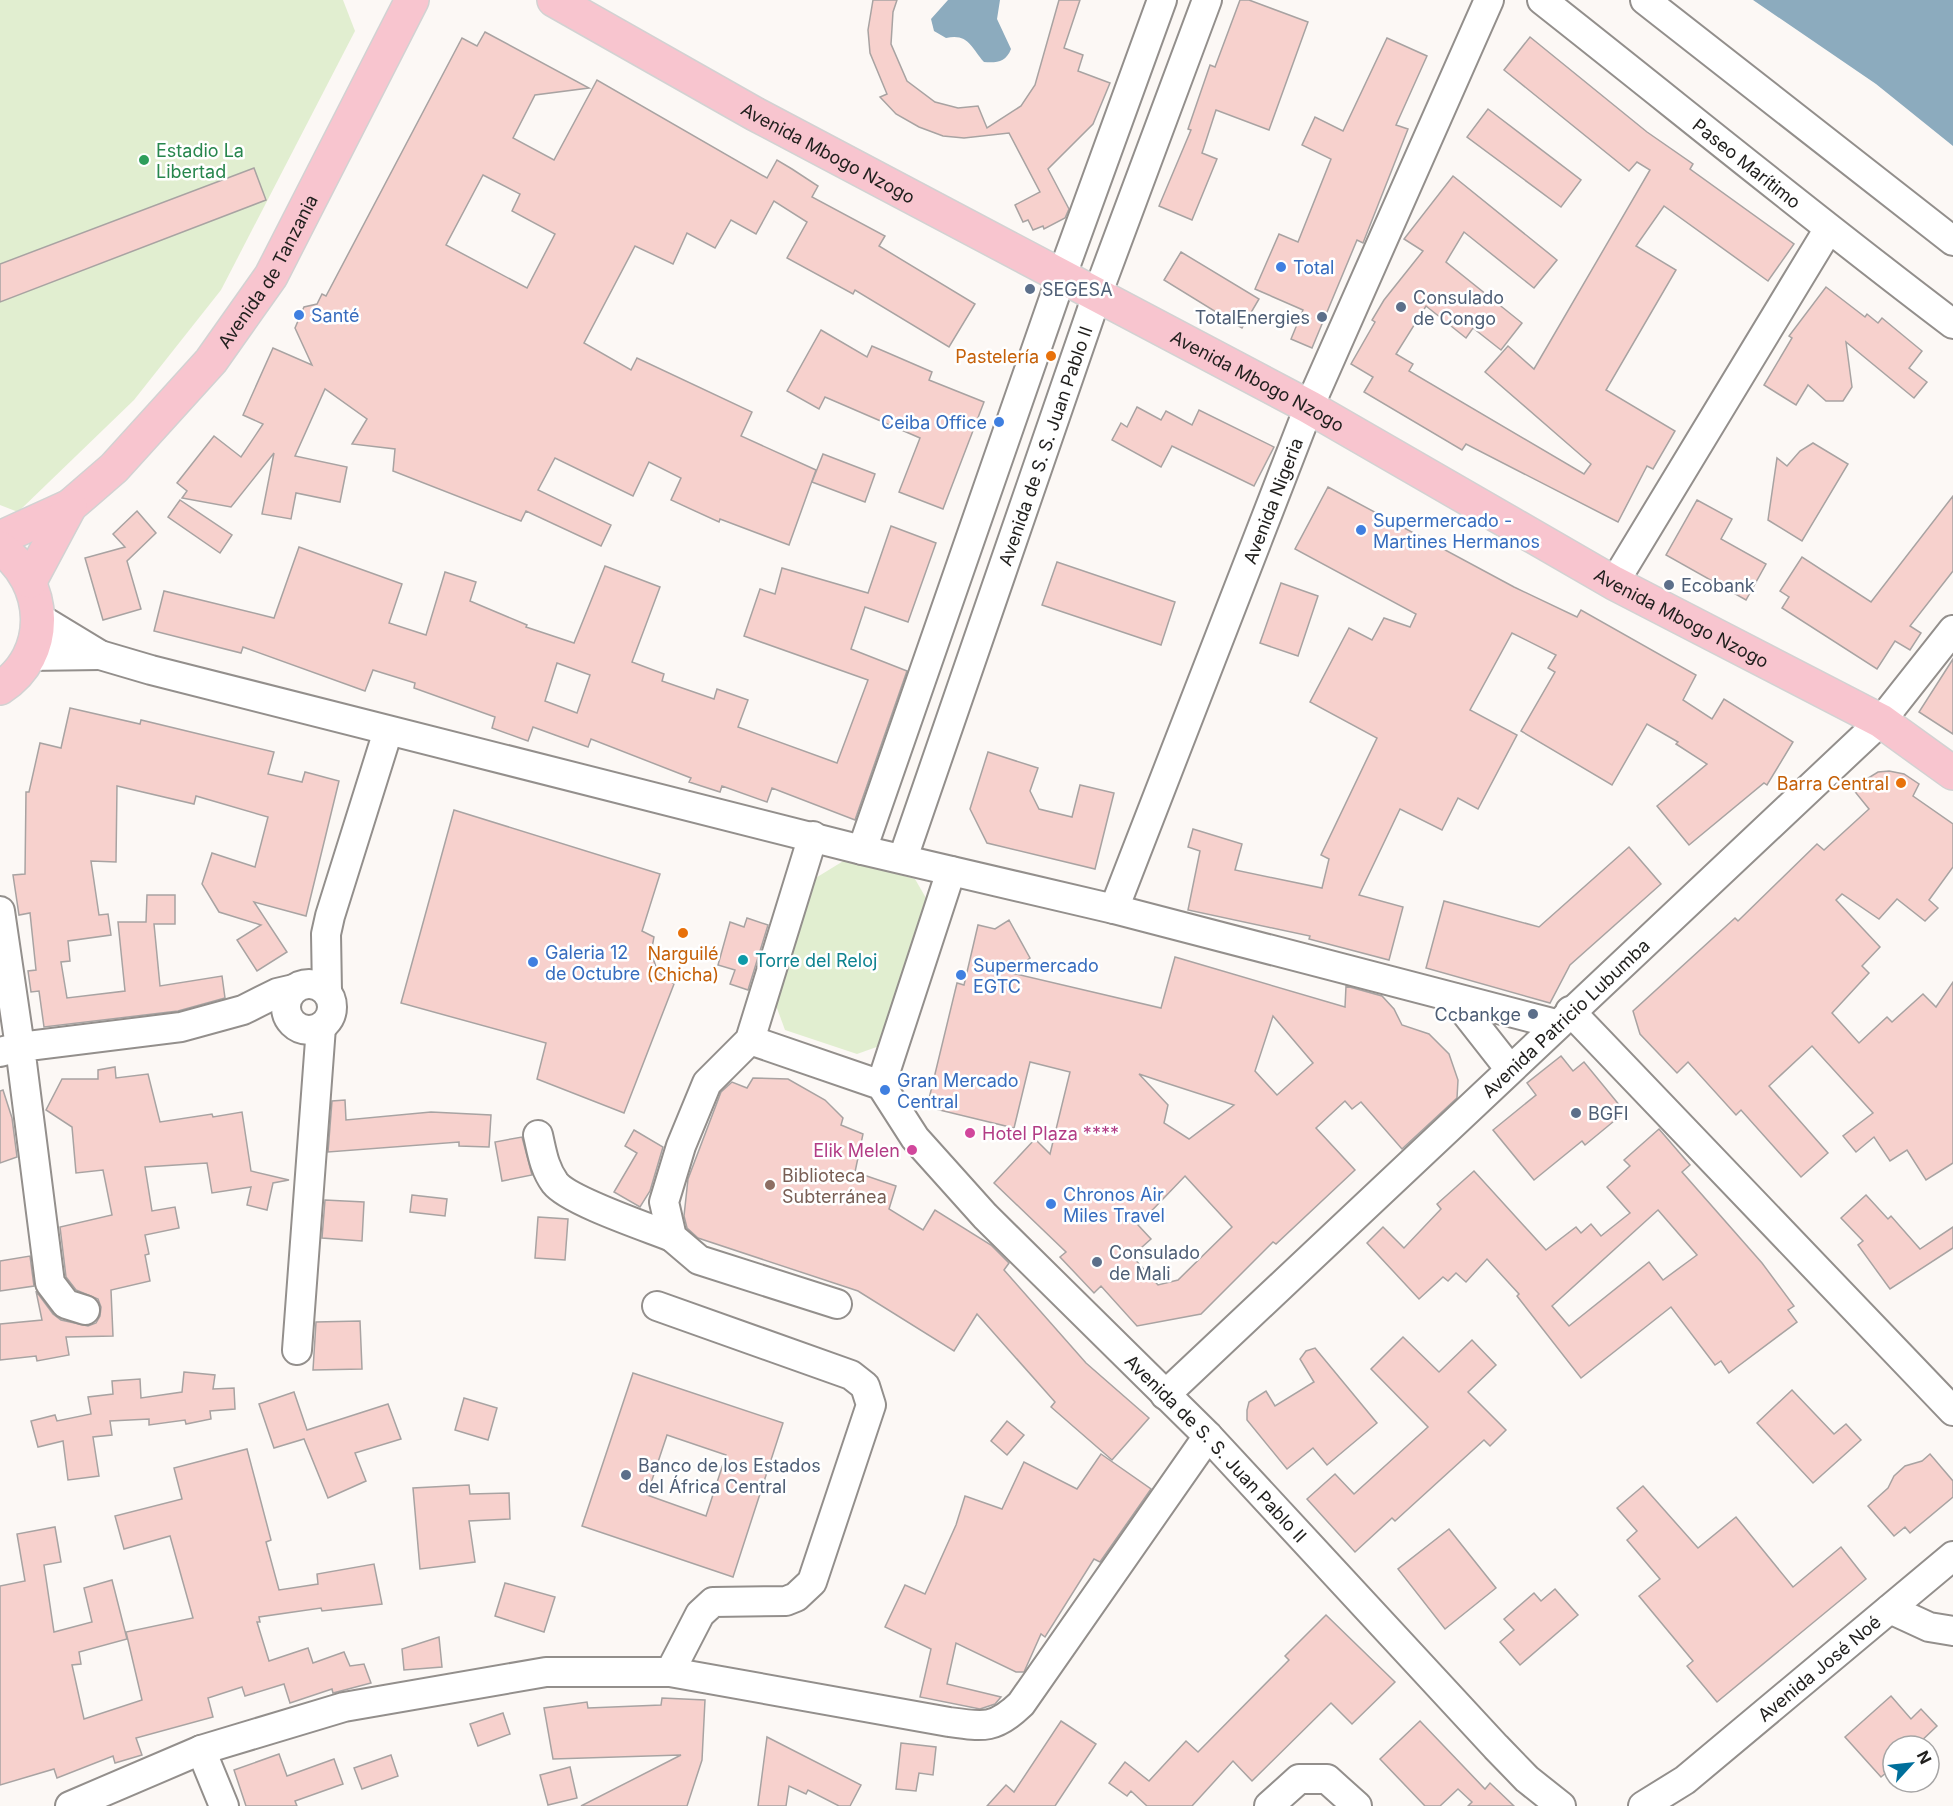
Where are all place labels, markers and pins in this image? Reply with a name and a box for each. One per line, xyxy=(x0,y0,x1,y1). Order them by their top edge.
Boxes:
place label: Estadio La Libertad xyxy=(156,140,244,182)
marker: Estadio La Libertad xyxy=(137,153,151,167)
place label: Total xyxy=(1293,257,1334,278)
marker: Total xyxy=(1274,260,1288,274)
place label: SEGESA xyxy=(1042,279,1113,300)
marker: SEGESA xyxy=(1023,282,1037,296)
place label: Consulado de Congo xyxy=(1413,287,1504,329)
marker: Consulado de Congo xyxy=(1394,300,1408,314)
place label: Santé xyxy=(311,305,360,326)
place label: TotalEnergies xyxy=(1195,307,1310,328)
marker: Santé xyxy=(292,308,306,322)
marker: TotalEnergies xyxy=(1315,310,1329,324)
place label: Pastelería xyxy=(955,346,1039,367)
marker: Pastelería xyxy=(1044,349,1058,363)
place label: Ceiba Office xyxy=(881,412,987,433)
marker: Ceiba Office xyxy=(992,415,1006,429)
place label: Supermercado - Martines Hermanos xyxy=(1373,510,1540,552)
marker: Supermercado - Martines Hermanos xyxy=(1354,523,1368,537)
place label: Ecobank xyxy=(1681,575,1755,596)
marker: Ecobank xyxy=(1662,578,1676,592)
place label: Barra Central xyxy=(1777,773,1889,794)
marker: Barra Central xyxy=(1894,776,1908,790)
marker: Narguilé (Chicha) xyxy=(676,926,690,940)
place label: Galeria 12 de Octubre xyxy=(545,942,640,984)
place label: Narguilé (Chicha) xyxy=(647,943,719,985)
place label: Torre del Reloj xyxy=(755,950,877,971)
marker: Torre del Reloj xyxy=(736,953,750,967)
marker: Galeria 12 de Octubre xyxy=(526,955,540,969)
place label: Supermercado EGTC xyxy=(973,955,1099,997)
marker: Supermercado EGTC xyxy=(954,968,968,982)
place label: Ccbankge xyxy=(1435,1004,1521,1025)
marker: Ccbankge xyxy=(1526,1007,1540,1021)
place label: Gran Mercado Central xyxy=(897,1070,1019,1112)
marker: Gran Mercado Central xyxy=(878,1083,892,1097)
place label: BGFI xyxy=(1588,1103,1629,1124)
marker: BGFI xyxy=(1569,1106,1583,1120)
place label: Hotel Plaza **** xyxy=(982,1123,1119,1144)
marker: Hotel Plaza **** xyxy=(963,1126,977,1140)
place label: Elik Melen xyxy=(813,1140,900,1161)
marker: Elik Melen xyxy=(905,1143,919,1157)
place label: Biblioteca Subterránea xyxy=(782,1165,887,1207)
marker: Biblioteca Subterránea xyxy=(763,1178,777,1192)
place label: Chronos Air Miles Travel xyxy=(1063,1184,1165,1226)
marker: Chronos Air Miles Travel xyxy=(1044,1197,1058,1211)
place label: Consulado de Mali xyxy=(1109,1242,1200,1284)
marker: Consulado de Mali xyxy=(1090,1255,1104,1269)
place label: Banco de los Estados del África Central xyxy=(638,1455,821,1497)
marker: Banco de los Estados del África Central xyxy=(619,1468,633,1482)

